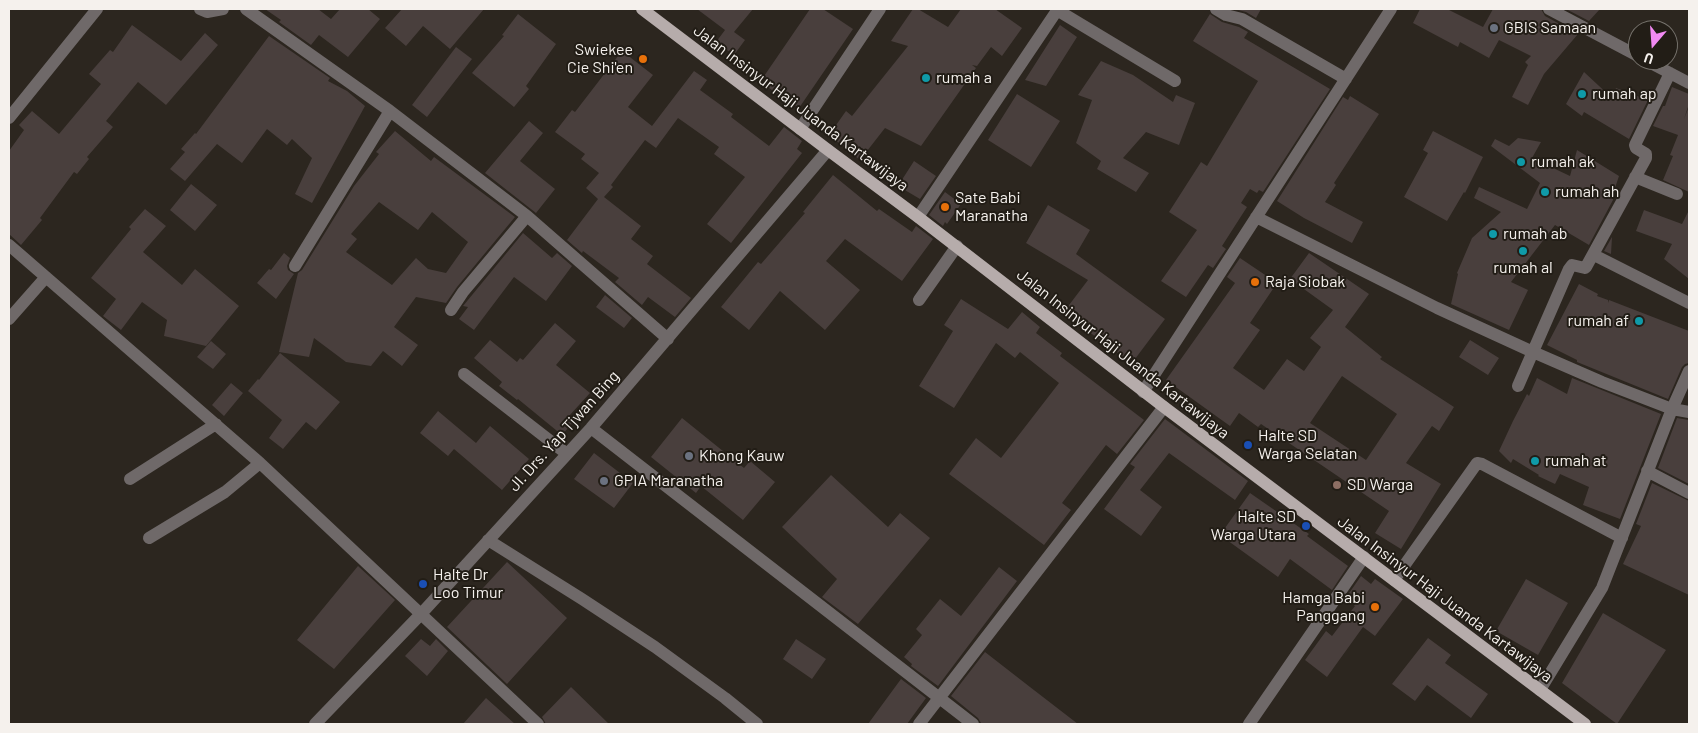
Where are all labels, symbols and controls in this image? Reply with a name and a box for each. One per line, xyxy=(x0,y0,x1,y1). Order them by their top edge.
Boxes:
place label: GBIS Samaan xyxy=(1504,18,1596,38)
north arrow xyxy=(1628,20,1678,70)
street label: Jalan Insinyur Haji Juanda Kartawijaya xyxy=(690,21,912,195)
marker: GBIS Samaan xyxy=(1488,22,1500,34)
place label: Swiekee Cie Shi'en xyxy=(567,40,633,78)
text: U xyxy=(1642,49,1655,68)
marker: Swiekee Cie Shi'en xyxy=(637,53,649,65)
place label: rumah a xyxy=(936,68,992,88)
marker: rumah a xyxy=(920,72,932,84)
place label: rumah ap xyxy=(1592,84,1657,104)
marker: rumah ap xyxy=(1576,88,1588,100)
place label: rumah ak xyxy=(1531,152,1595,172)
marker: rumah ak xyxy=(1515,156,1527,168)
place label: rumah ah xyxy=(1555,182,1619,202)
marker: rumah ah xyxy=(1539,186,1551,198)
place label: Sate Babi Maranatha xyxy=(955,188,1028,226)
marker: Sate Babi Maranatha xyxy=(939,201,951,213)
place label: rumah ab xyxy=(1503,224,1568,244)
marker: rumah ab xyxy=(1487,228,1499,240)
marker: rumah al xyxy=(1517,245,1529,257)
place label: rumah al xyxy=(1493,258,1553,278)
street label: Jalan Insinyur Haji Juanda Kartawijaya xyxy=(1013,265,1233,443)
place label: Raja Siobak xyxy=(1265,272,1345,292)
marker: Raja Siobak xyxy=(1249,276,1261,288)
place label: rumah af xyxy=(1568,311,1629,331)
marker: rumah af xyxy=(1633,315,1645,327)
street label: Jl. Drs. Yap Tjwan Bing xyxy=(505,367,623,495)
place label: Halte SD Warga Selatan xyxy=(1258,426,1357,464)
marker: Halte SD Warga Selatan xyxy=(1242,439,1254,451)
place label: Khong Kauw xyxy=(699,446,784,466)
marker: Khong Kauw xyxy=(683,450,695,462)
place label: rumah at xyxy=(1545,451,1607,471)
marker: rumah at xyxy=(1529,455,1541,467)
place label: GPIA Maranatha xyxy=(614,471,723,491)
marker: GPIA Maranatha xyxy=(598,475,610,487)
place label: SD Warga xyxy=(1347,475,1413,495)
marker: SD Warga xyxy=(1331,479,1343,491)
place label: Halte SD Warga Utara xyxy=(1211,507,1296,545)
street label: Jalan Insinyur Haji Juanda Kartawijaya xyxy=(1334,512,1556,686)
marker: Halte SD Warga Utara xyxy=(1300,520,1312,532)
place label: Halte Dr Loo Timur xyxy=(433,565,503,603)
marker: Halte Dr Loo Timur xyxy=(417,578,429,590)
place label: Hamga Babi Panggang xyxy=(1282,588,1365,626)
marker: Hamga Babi Panggang xyxy=(1369,601,1381,613)

